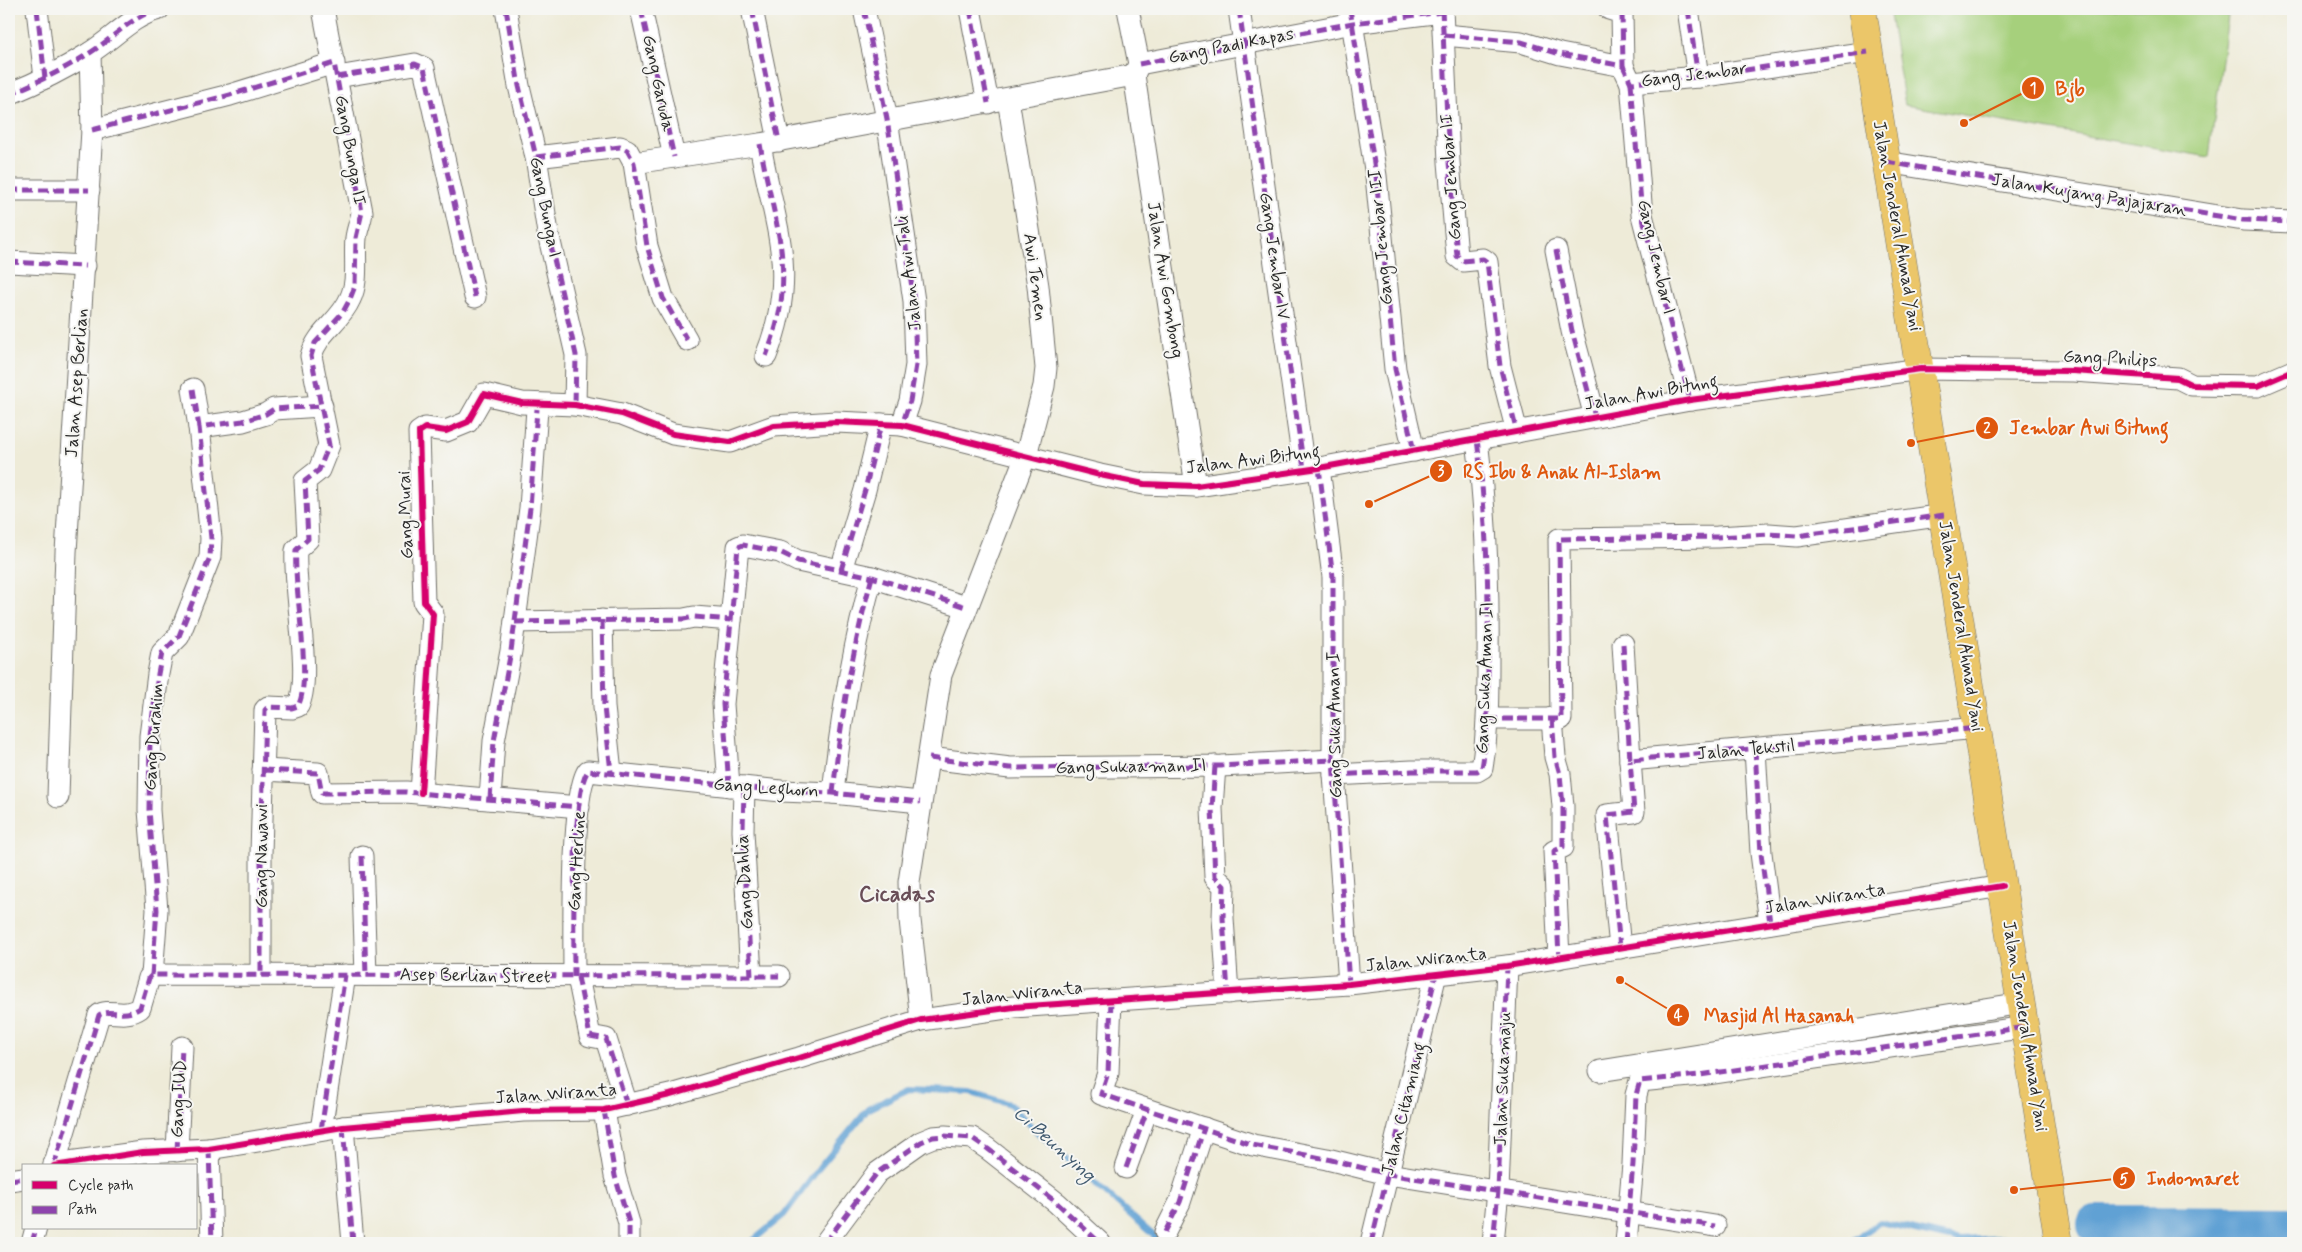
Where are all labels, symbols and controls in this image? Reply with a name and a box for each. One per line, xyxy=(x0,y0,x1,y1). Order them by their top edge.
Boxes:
street label: Gang Padi Kapas xyxy=(1166,22,1296,71)
street label: Gang Garuda xyxy=(635,33,680,134)
street label: Gang Jembar xyxy=(1640,57,1749,94)
callout: Bjb xyxy=(2020,71,2095,105)
text: Bjb xyxy=(2055,77,2085,103)
text: 1 xyxy=(2030,79,2036,99)
street label: Gang Bunga II xyxy=(328,93,371,207)
street label: Gang Jembar II xyxy=(1435,113,1468,241)
street label: Jalan Jenderal Ahmad Yani xyxy=(1867,119,1927,333)
street label: Gang Bunga I xyxy=(523,155,567,260)
street label: Gang Jembar III xyxy=(1363,168,1400,306)
street label: Jalan Kujang Pajajaran xyxy=(1990,168,2188,222)
street label: Gang Jembar IV xyxy=(1252,191,1295,321)
street label: Gang Jembar I xyxy=(1630,197,1681,317)
street label: Jalan Awi Gombong xyxy=(1140,200,1189,360)
street label: Jalan Awi Tali xyxy=(890,214,928,332)
street label: Awi Temen xyxy=(1017,232,1053,322)
street label: Jalan Asep Berlian xyxy=(60,308,94,458)
street label: Gang Philips xyxy=(2062,345,2158,374)
street label: Jalan Awi Bitung xyxy=(1582,369,1720,419)
callout: Jembar Awi Bitung xyxy=(1975,411,2179,445)
text: Jembar Awi Bitung xyxy=(2009,416,2169,444)
text: 2 xyxy=(1983,419,1991,439)
street label: Jalan Awi Bitung xyxy=(1184,440,1322,482)
callout: RS Ibu & Anak Al-Islam xyxy=(1428,454,1671,488)
text: RS Ibu & Anak Al-Islam xyxy=(1463,460,1661,485)
text: 3 xyxy=(1438,462,1445,482)
street label: Gang Murai xyxy=(392,470,421,560)
street label: Jalan Jenderal Ahmad Yani xyxy=(1932,519,1990,733)
street label: Gang Suka Aman II xyxy=(1470,602,1501,754)
street label: Gang Suka Aman I xyxy=(1322,651,1349,799)
street label: Gang Durahim xyxy=(138,683,171,792)
street label: Jalan Tekstil xyxy=(1696,734,1796,766)
street label: Gang Sukaaman II xyxy=(1055,754,1207,781)
street label: Gang Leghorn xyxy=(712,772,819,806)
street label: Gang Nawawi xyxy=(250,804,275,908)
street label: Gang Herline xyxy=(562,810,593,912)
street label: Gang Dahlia xyxy=(731,834,760,930)
street label: Jalan Wiranta xyxy=(1763,878,1887,920)
district label: Cicadas xyxy=(859,881,935,909)
street label: Jalan Jenderal Ahmad Yani xyxy=(1996,919,2054,1133)
street label: Jalan Wiranta xyxy=(1364,942,1488,978)
street label: Asep Berlian Street xyxy=(399,963,551,989)
street label: Jalan Wiranta xyxy=(960,976,1084,1012)
callout: Masjid Al Hasanah xyxy=(1666,998,1867,1032)
text: Masjid Al Hasanah xyxy=(1704,1004,1855,1030)
text: 4 xyxy=(1674,1006,1683,1026)
street label: Jalan Sukamaju xyxy=(1489,1011,1517,1147)
street label: Jalan Citamiang xyxy=(1376,1040,1434,1178)
street label: Gang IUD xyxy=(165,1059,194,1139)
street label: Jalan Wiranta xyxy=(494,1078,618,1110)
water label: Ci Beunying xyxy=(1006,1101,1101,1190)
callout: Indomaret xyxy=(2112,1161,2249,1195)
legend xyxy=(22,1164,198,1230)
text: Indomaret xyxy=(2147,1167,2239,1192)
text: 5 xyxy=(2119,1170,2129,1190)
text: Cycle path xyxy=(68,1176,133,1196)
text: Path xyxy=(68,1200,97,1220)

